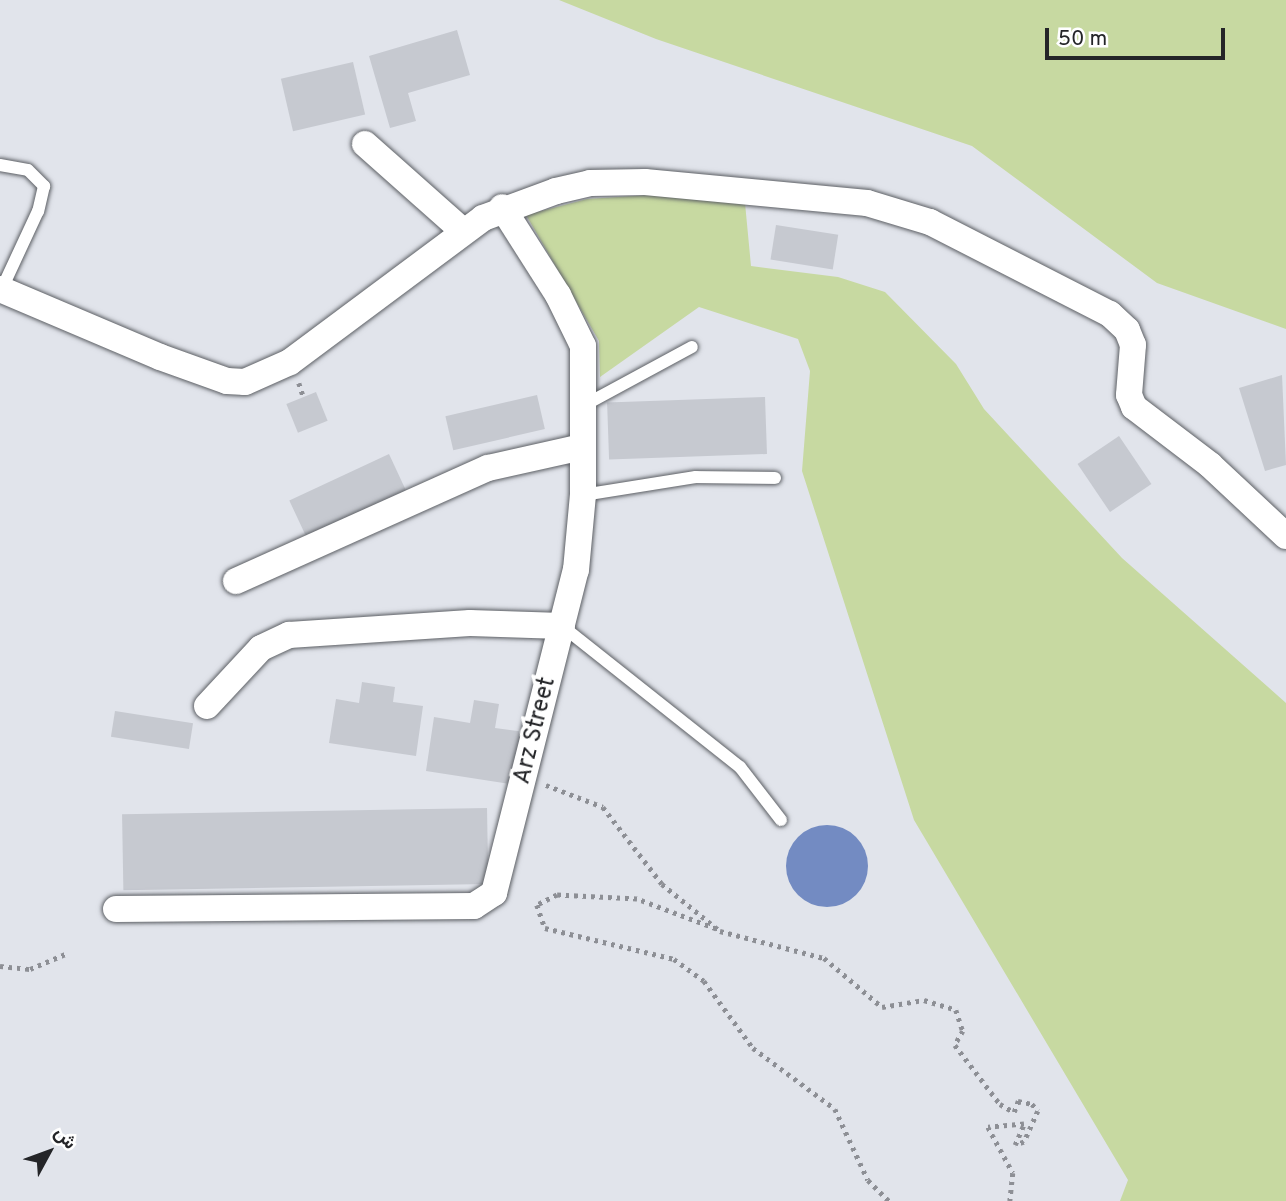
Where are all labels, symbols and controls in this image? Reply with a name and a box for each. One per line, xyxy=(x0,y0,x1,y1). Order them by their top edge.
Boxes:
scale bar xyxy=(1048,14,1228,58)
text: 50 m xyxy=(1058,26,1107,53)
street label: Arz Street xyxy=(509,675,563,787)
north arrow xyxy=(14,1117,84,1187)
text: ش xyxy=(48,1122,81,1155)

